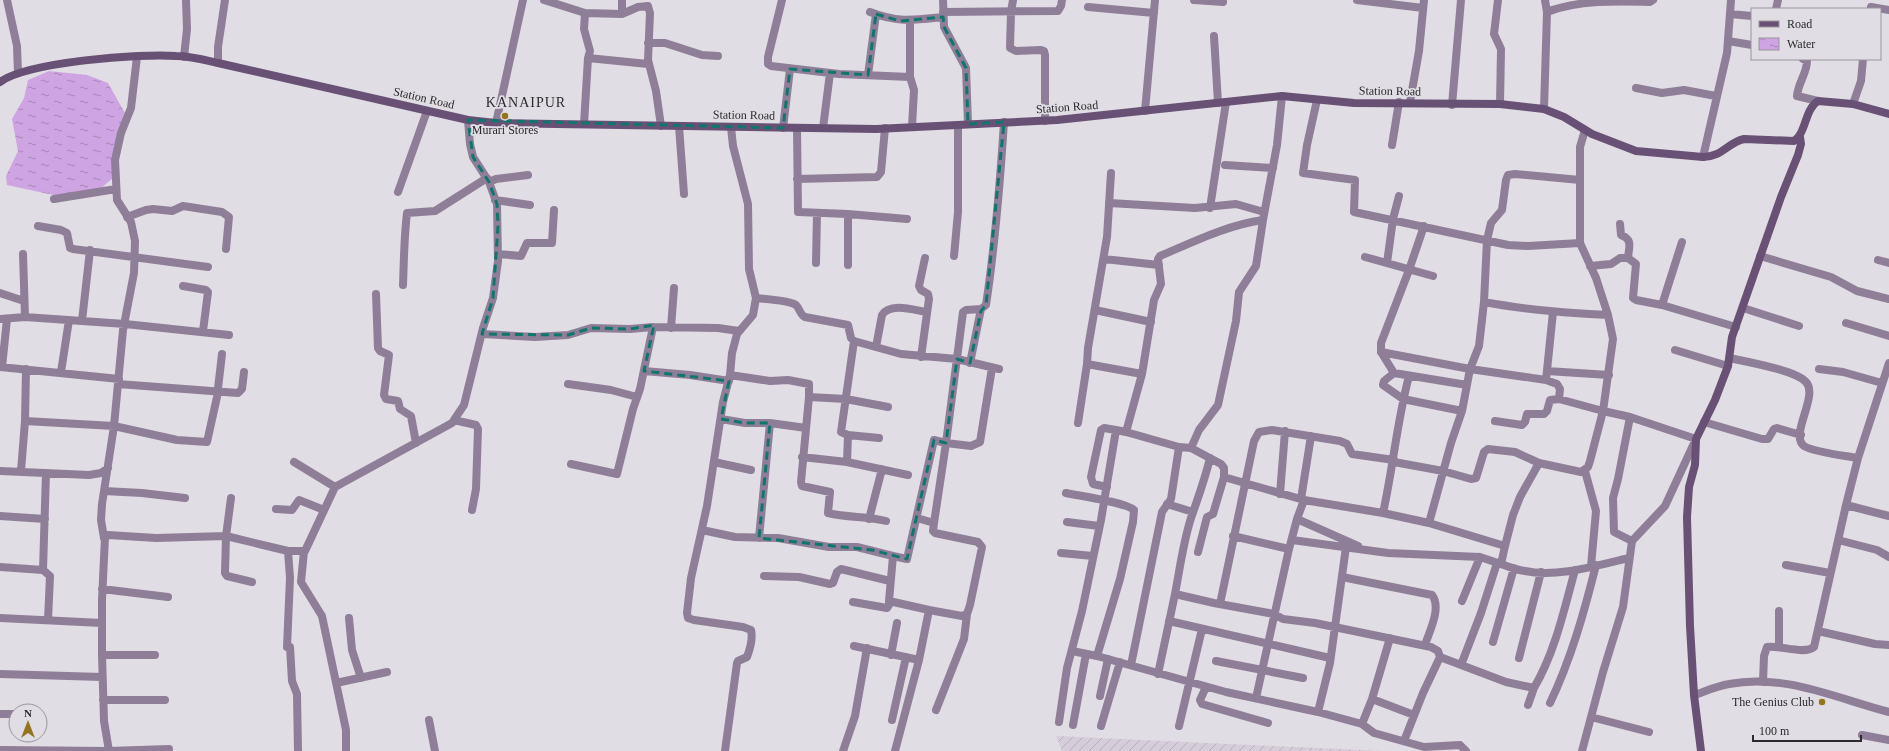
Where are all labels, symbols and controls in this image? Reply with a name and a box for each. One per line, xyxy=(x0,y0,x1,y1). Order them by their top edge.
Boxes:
legend xyxy=(1751,8,1881,60)
text: Road xyxy=(1787,17,1812,31)
text: Water xyxy=(1787,37,1815,51)
street label: Station Road xyxy=(1359,83,1421,99)
street label: Station Road xyxy=(392,84,456,112)
district label: KANAIPUR xyxy=(486,95,566,110)
street label: Station Road xyxy=(1035,98,1099,116)
street label: Station Road xyxy=(713,107,775,123)
marker: Murari Stores xyxy=(500,111,510,121)
place label: Murari Stores xyxy=(472,123,538,137)
place label: The Genius Club xyxy=(1732,695,1814,709)
marker: The Genius Club xyxy=(1817,697,1827,707)
north arrow xyxy=(8,703,48,743)
text: N xyxy=(24,707,32,719)
scale bar xyxy=(1753,717,1861,743)
text: 100 m xyxy=(1759,724,1790,738)

